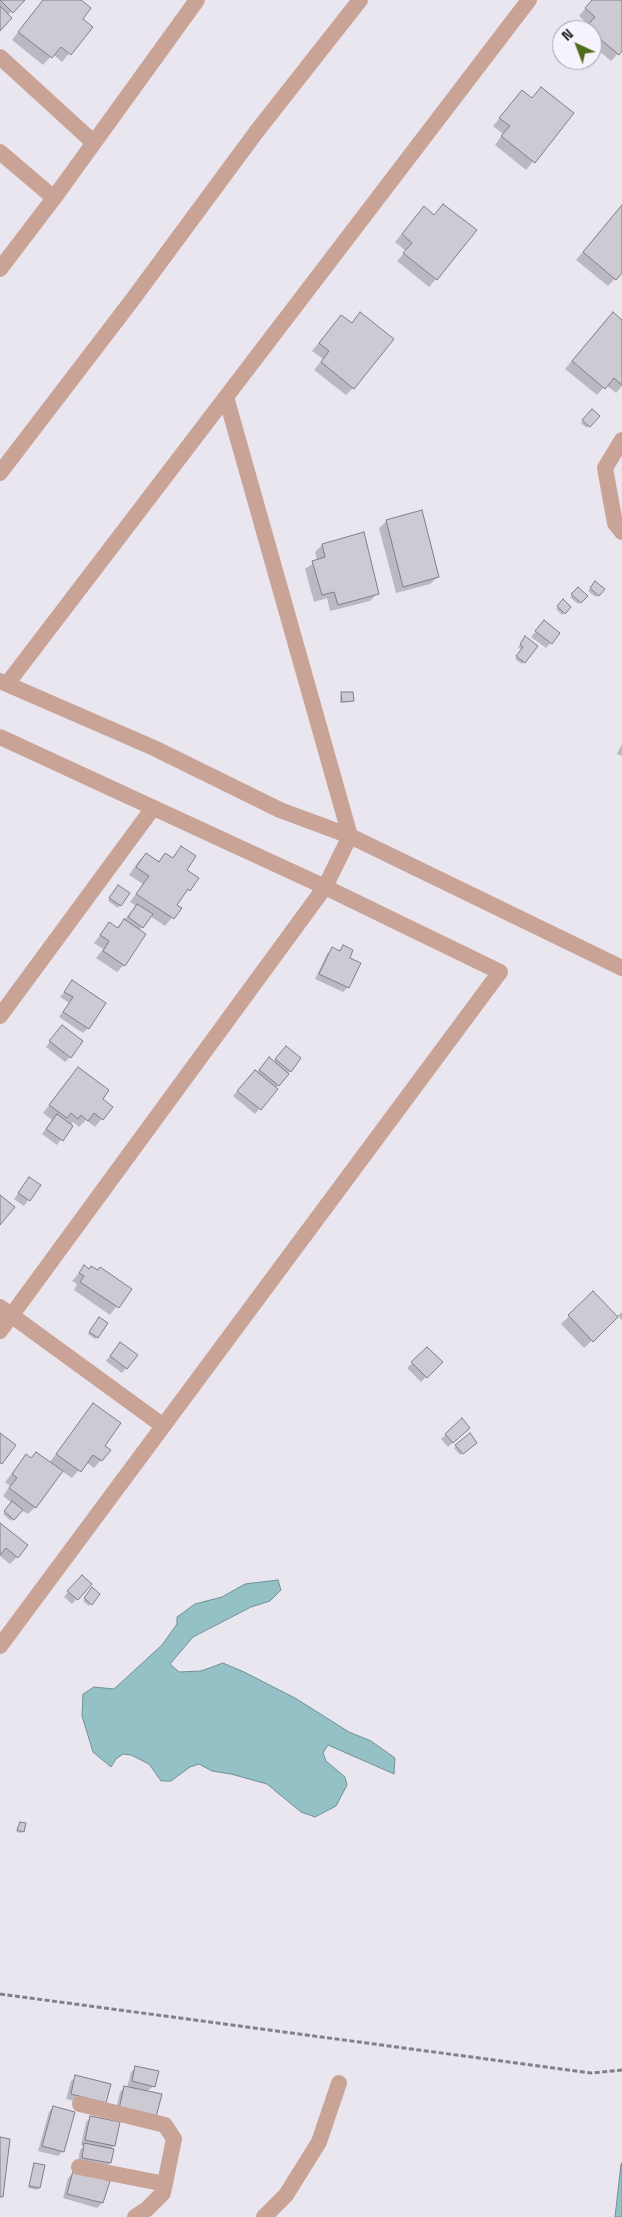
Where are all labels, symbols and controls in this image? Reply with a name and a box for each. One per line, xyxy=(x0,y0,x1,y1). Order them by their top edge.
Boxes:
north arrow xyxy=(552,20,602,70)
text: N xyxy=(558,25,577,45)

